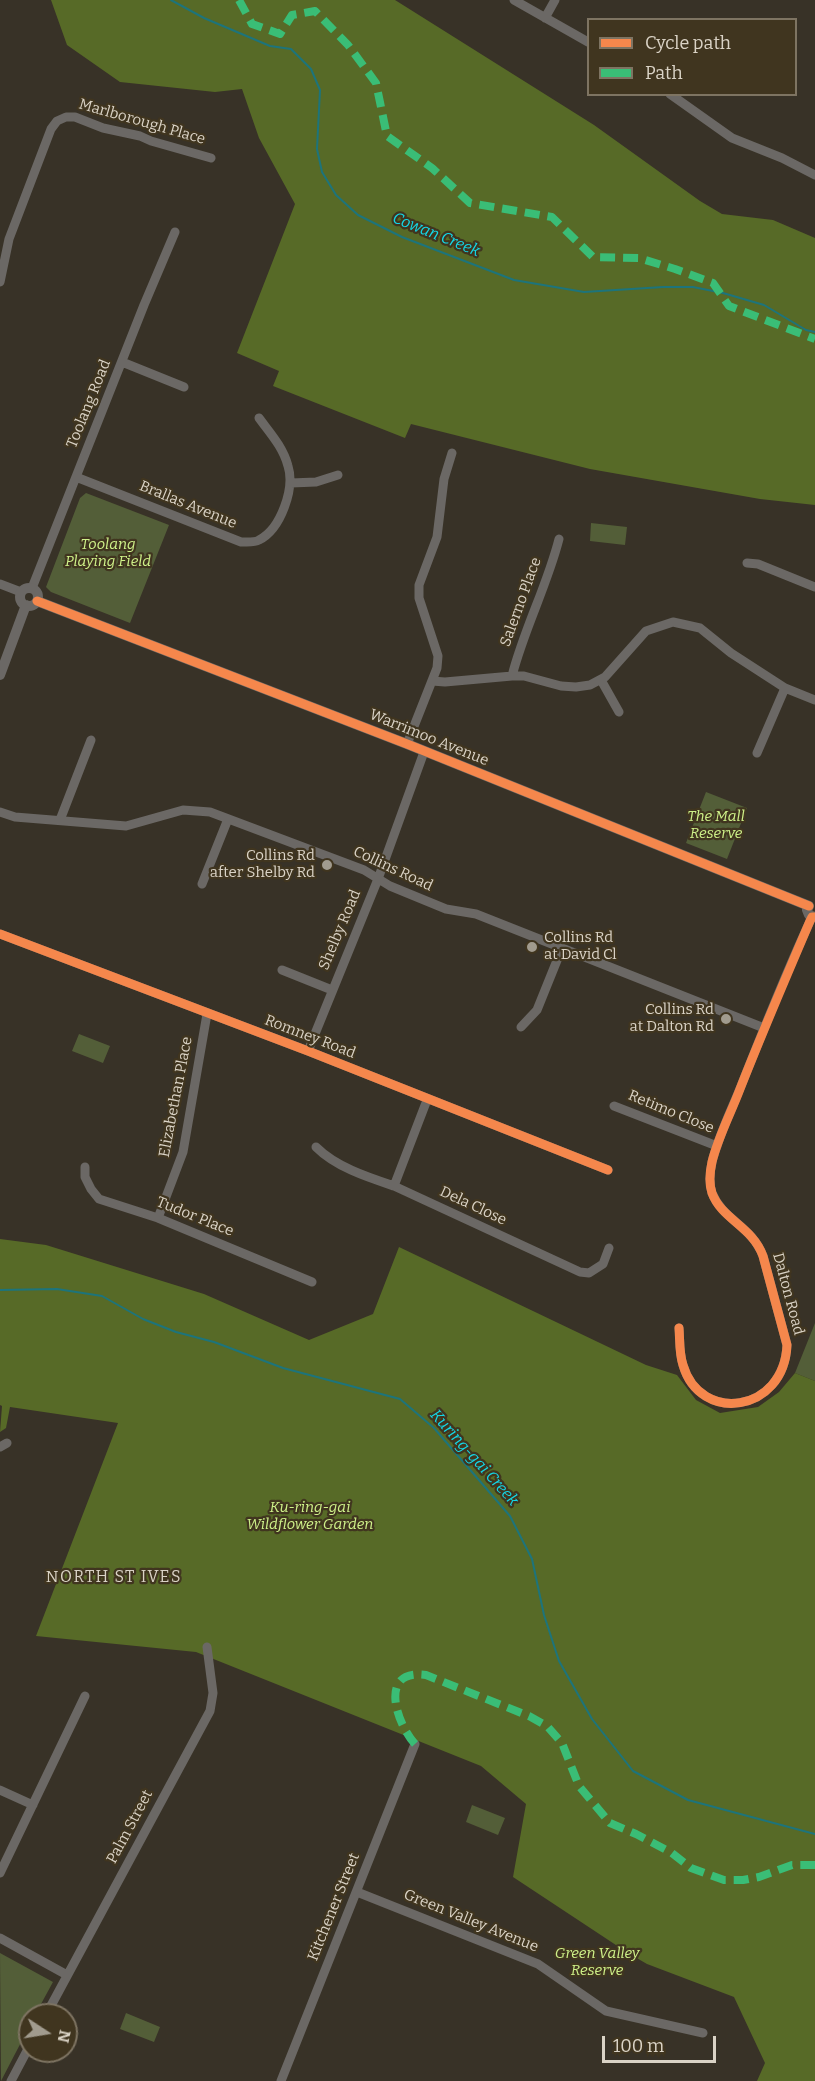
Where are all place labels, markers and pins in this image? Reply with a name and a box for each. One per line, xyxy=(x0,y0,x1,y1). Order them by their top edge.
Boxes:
place label: Collins Rd after Shelby Rd xyxy=(210,847,315,882)
marker: Collins Rd after Shelby Rd xyxy=(320,858,334,872)
place label: Collins Rd at David Cl xyxy=(544,929,617,964)
marker: Collins Rd at David Cl xyxy=(525,940,539,954)
place label: Collins Rd at Dalton Rd xyxy=(630,1001,714,1036)
marker: Collins Rd at Dalton Rd xyxy=(719,1012,733,1026)

